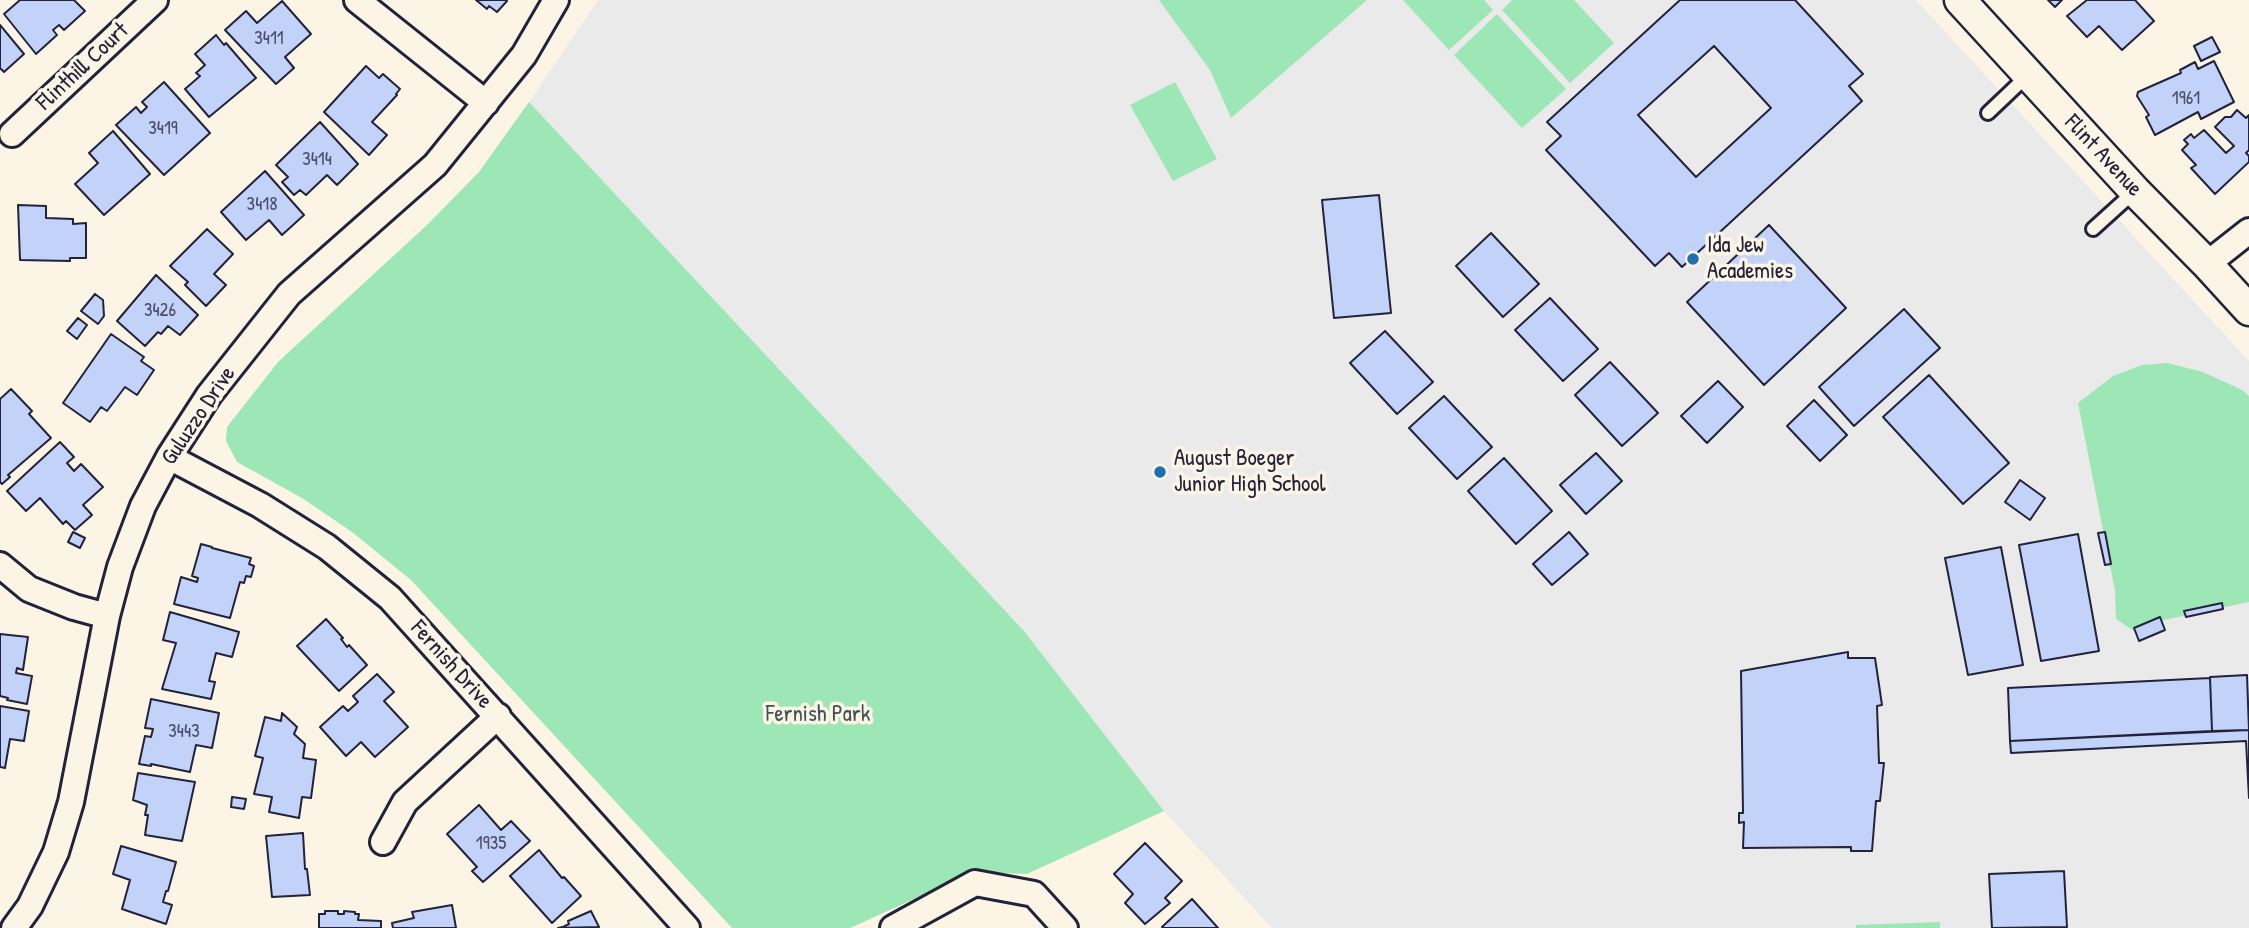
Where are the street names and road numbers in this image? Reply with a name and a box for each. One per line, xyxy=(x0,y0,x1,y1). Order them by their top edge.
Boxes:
street label: Flinthill Court xyxy=(31,17,135,117)
street label: Flint Avenue xyxy=(2058,109,2148,203)
street label: Guluzzo Drive xyxy=(156,361,242,471)
street label: Fernish Drive xyxy=(404,615,498,715)

